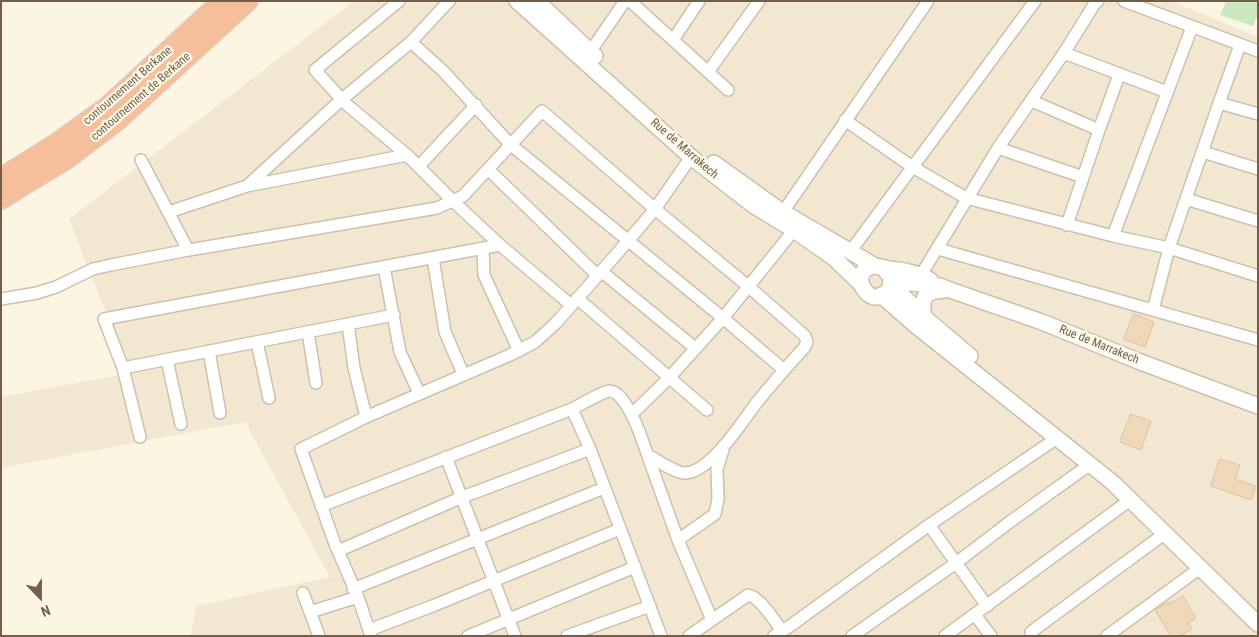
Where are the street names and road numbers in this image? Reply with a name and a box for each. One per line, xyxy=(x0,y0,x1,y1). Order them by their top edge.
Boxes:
street label: contournement Berkane xyxy=(81,44,175,128)
street label: contournement de Berkane xyxy=(88,50,194,144)
street label: Rue de Marrakech xyxy=(647,116,721,182)
street label: Rue de Marrakech xyxy=(1057,322,1141,368)

